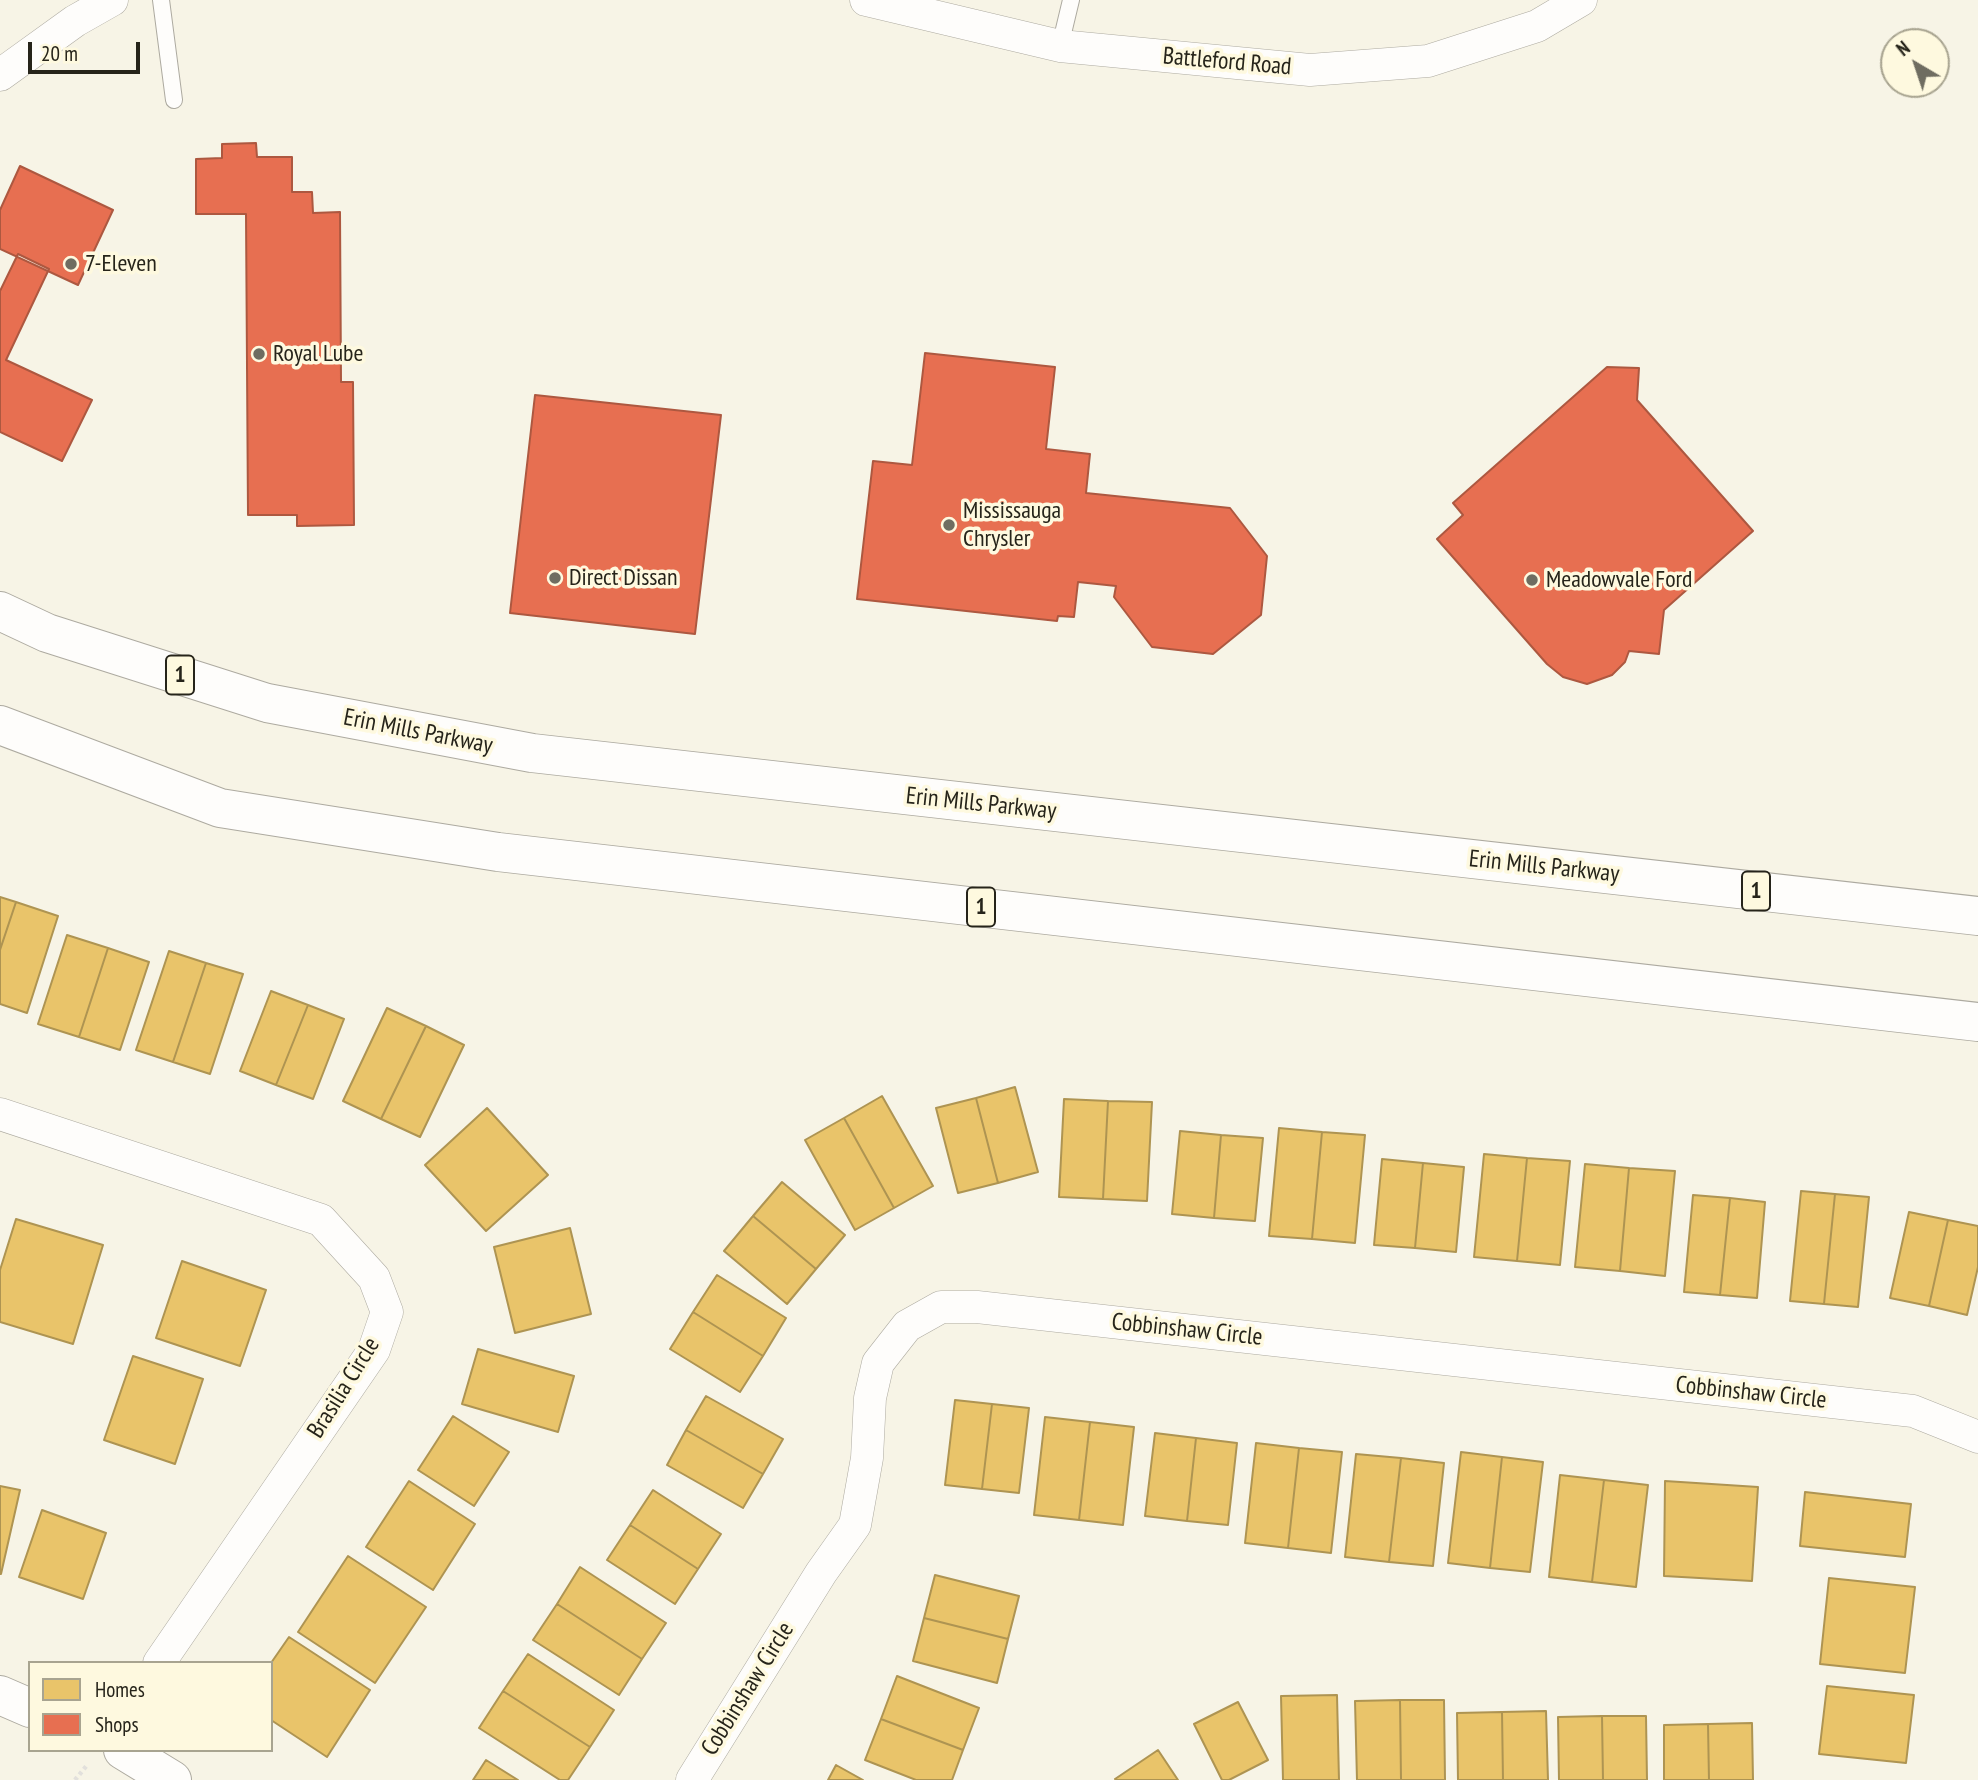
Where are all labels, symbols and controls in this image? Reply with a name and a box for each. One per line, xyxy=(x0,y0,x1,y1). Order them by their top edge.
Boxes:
scale bar xyxy=(32,28,144,72)
north arrow xyxy=(1880,28,1950,98)
text: N xyxy=(1891,36,1915,61)
text: 20 m xyxy=(41,40,78,67)
street label: Battleford Road xyxy=(1162,42,1292,82)
place label: 7-Eleven xyxy=(85,250,157,278)
marker: 7-Eleven xyxy=(63,256,79,272)
place label: Royal Lube xyxy=(273,340,363,368)
marker: Royal Lube xyxy=(251,346,267,362)
place label: Mississauga Chrysler xyxy=(963,497,1061,553)
marker: Mississauga Chrysler xyxy=(941,517,957,533)
place label: Direct Dissan xyxy=(569,564,678,592)
place label: Meadowvale Ford xyxy=(1546,566,1692,594)
marker: Direct Dissan xyxy=(547,570,563,586)
marker: Meadowvale Ford xyxy=(1524,572,1540,588)
road number: 1 xyxy=(166,656,194,694)
street label: Erin Mills Parkway xyxy=(341,703,495,761)
street label: Erin Mills Parkway xyxy=(904,782,1058,826)
street label: Erin Mills Parkway xyxy=(1467,845,1621,889)
road number: 1 xyxy=(1742,872,1770,911)
road number: 1 xyxy=(967,888,995,926)
street label: Cobbinshaw Circle xyxy=(1110,1308,1264,1352)
street label: Brasilia Circle xyxy=(302,1332,386,1444)
street label: Cobbinshaw Circle xyxy=(1674,1371,1828,1415)
street label: Cobbinshaw Circle xyxy=(696,1617,800,1761)
legend xyxy=(28,1661,273,1752)
text: Homes xyxy=(95,1676,145,1703)
text: Shops xyxy=(95,1711,139,1738)

